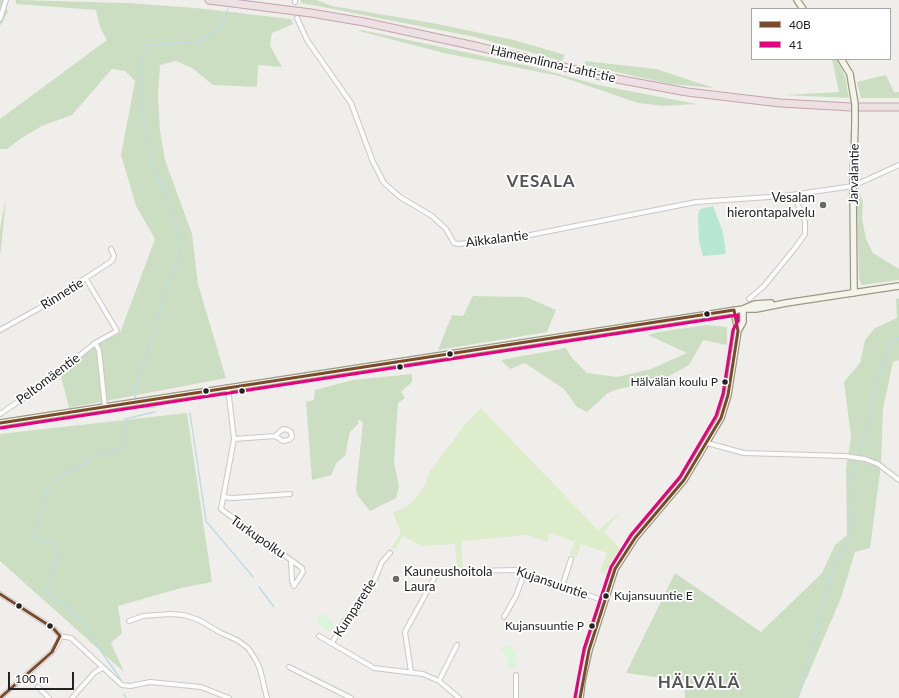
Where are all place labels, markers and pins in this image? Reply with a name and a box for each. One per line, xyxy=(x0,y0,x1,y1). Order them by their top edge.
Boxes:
place label: Vesalan hierontapalvelu xyxy=(727,190,815,221)
marker: Vesalan hierontapalvelu xyxy=(818,200,828,210)
unlabelled marker xyxy=(702,309,712,319)
unlabelled marker xyxy=(445,349,455,359)
unlabelled marker xyxy=(395,362,405,372)
place label: Hälvälän koulu P xyxy=(631,375,718,389)
marker: Hälvälän koulu P xyxy=(720,377,730,387)
unlabelled marker xyxy=(201,386,211,396)
unlabelled marker xyxy=(237,386,247,396)
place label: Kauneushoitola Laura xyxy=(404,564,493,595)
marker: Kauneushoitola Laura xyxy=(391,574,401,584)
place label: Kujansuuntie E xyxy=(614,589,693,603)
marker: Kujansuuntie E xyxy=(601,591,611,601)
unlabelled marker xyxy=(14,601,24,611)
place label: Kujansuuntie P xyxy=(505,619,584,633)
unlabelled marker xyxy=(45,621,55,631)
marker: Kujansuuntie P xyxy=(587,621,597,631)

